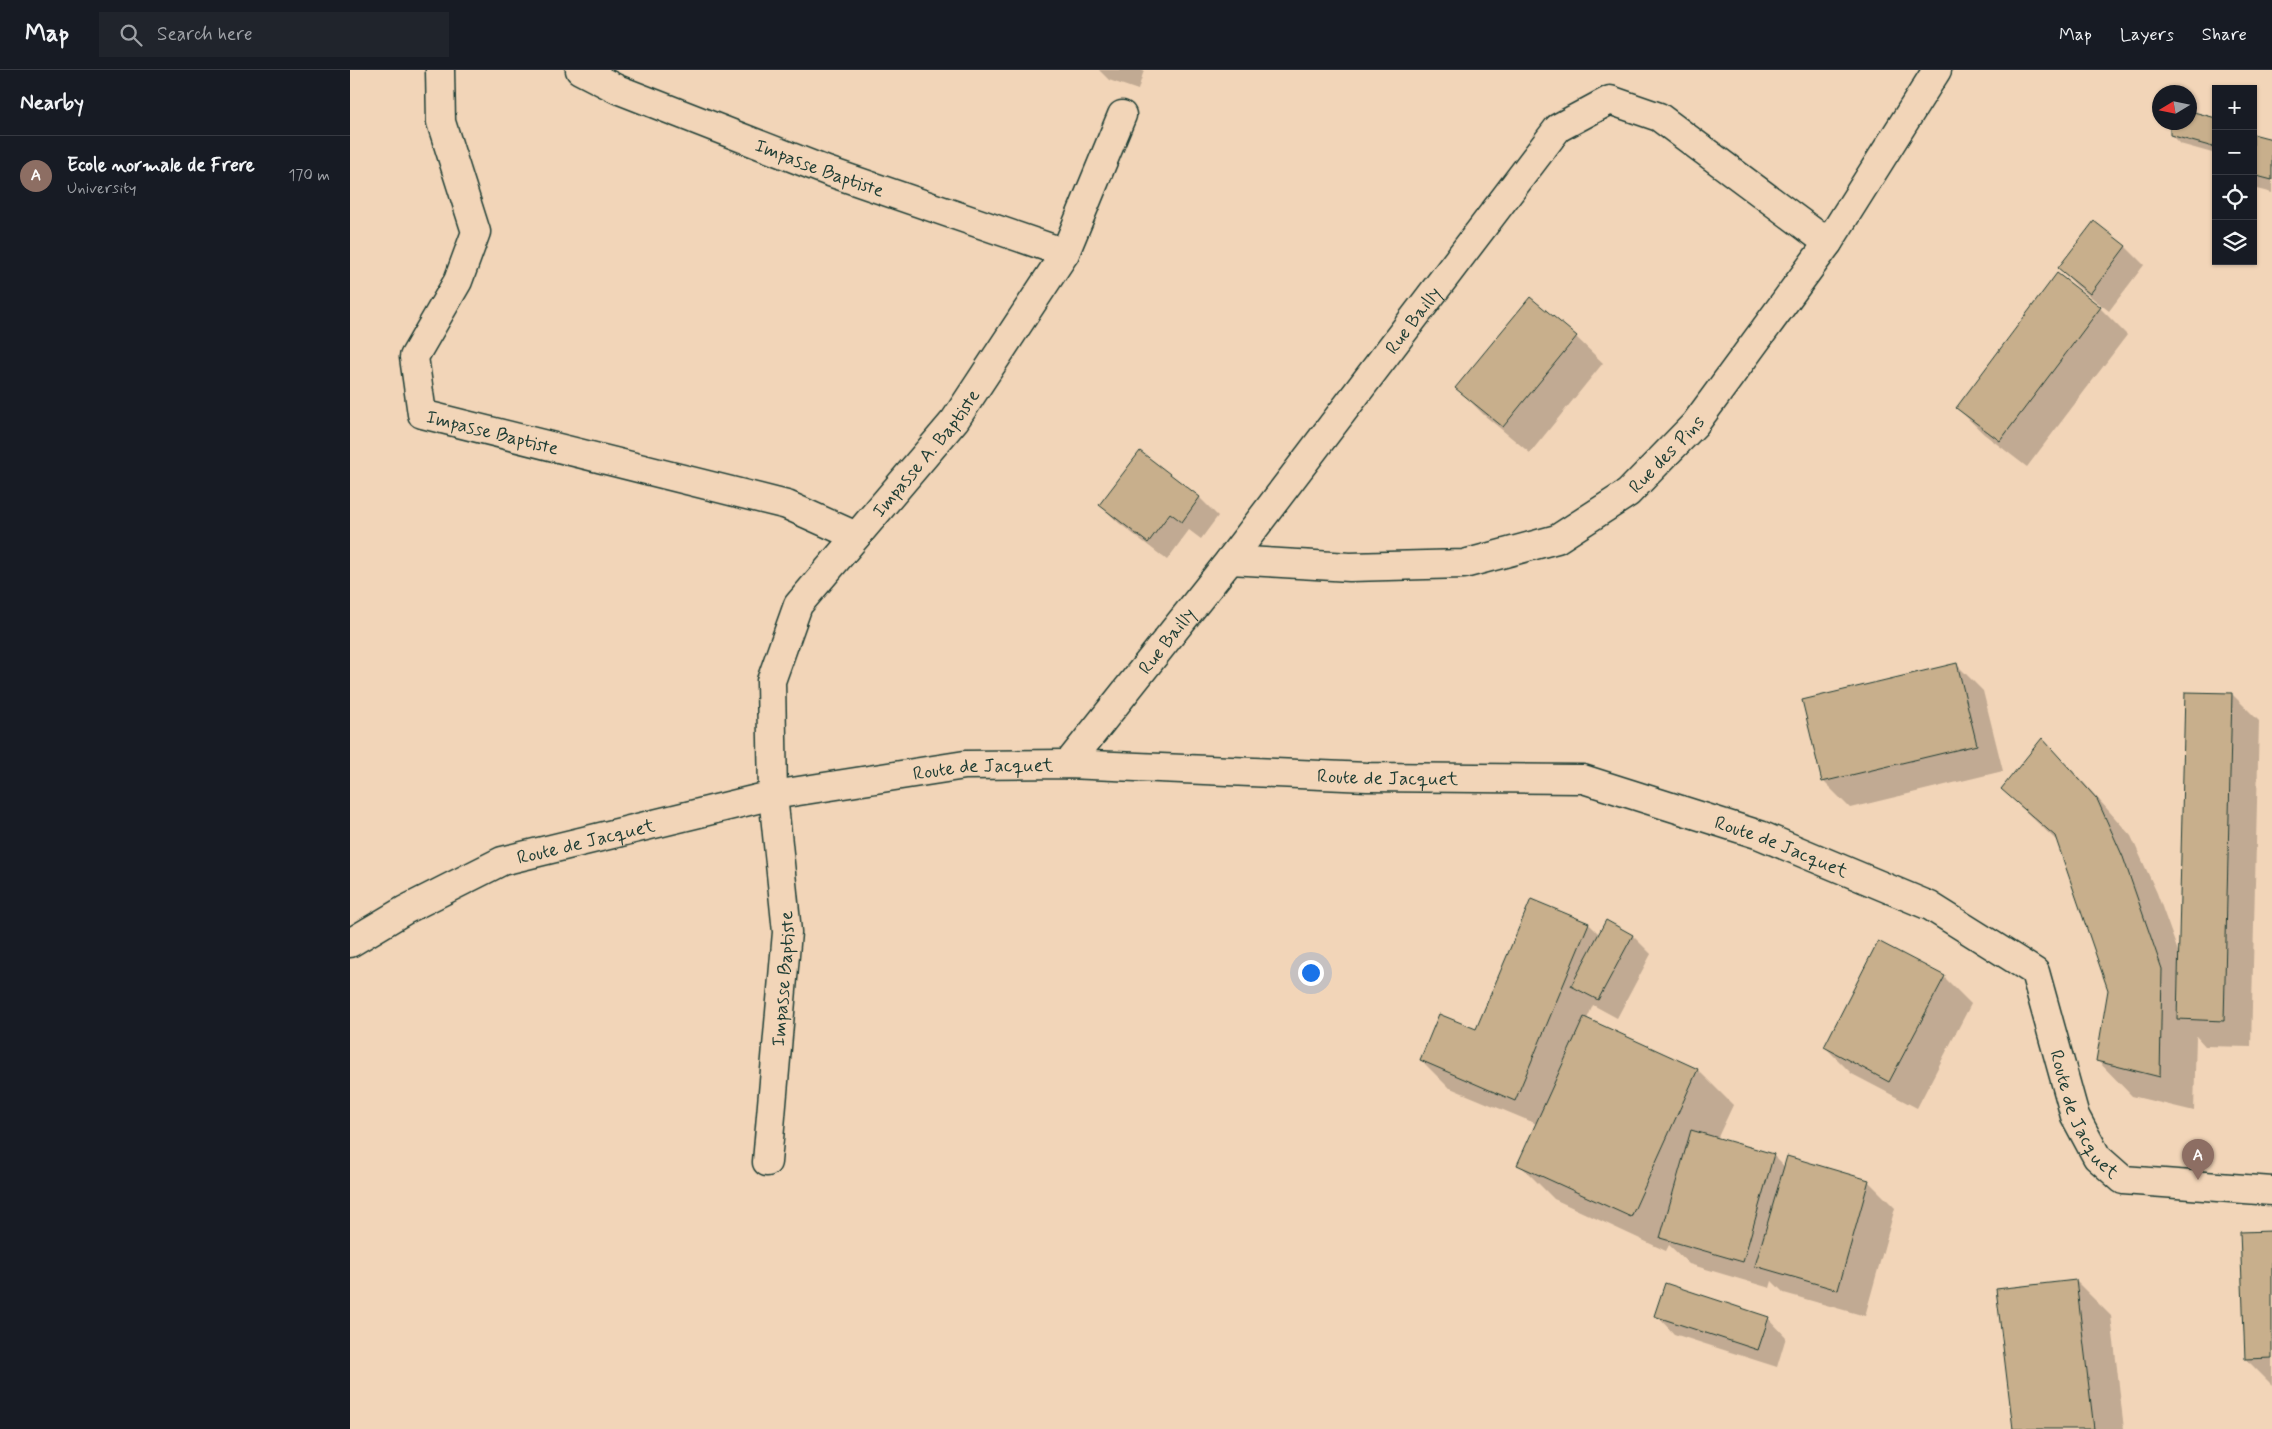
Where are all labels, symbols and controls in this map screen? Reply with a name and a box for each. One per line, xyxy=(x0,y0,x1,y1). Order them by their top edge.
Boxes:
search box xyxy=(99,12,449,57)
text: Map xyxy=(25,19,69,50)
icon: search xyxy=(117,21,145,49)
text: Search here xyxy=(157,22,253,47)
text: Map xyxy=(2059,23,2092,47)
text: Layers xyxy=(2120,23,2174,47)
text: Share xyxy=(2202,23,2247,47)
north arrow xyxy=(2152,85,2197,130)
map controls xyxy=(2212,85,2257,265)
button: + xyxy=(2212,85,2257,130)
text: Nearby xyxy=(20,89,84,117)
button: − xyxy=(2212,130,2257,175)
street label: Impasse Baptiste xyxy=(751,133,887,204)
text: Ecole normale de Frere xyxy=(67,153,255,178)
text: A xyxy=(31,165,41,186)
text: 170 m xyxy=(288,165,330,186)
button: locate xyxy=(2212,175,2257,220)
text: University xyxy=(67,178,137,199)
button: layers xyxy=(2212,220,2257,265)
street label: Rue Bailly xyxy=(1380,282,1448,360)
street label: Impasse A. Baptiste xyxy=(867,384,986,523)
street label: Impasse Baptiste xyxy=(424,405,561,462)
street label: Rue des Pins xyxy=(1624,411,1711,499)
street label: Rue Bailly xyxy=(1133,603,1202,680)
street label: Route de Jacquet xyxy=(911,753,1054,787)
street label: Route de Jacquet xyxy=(1317,764,1458,792)
street label: Route de Jacquet xyxy=(1711,810,1851,884)
street label: Route de Jacquet xyxy=(515,813,658,871)
street label: Impasse Baptiste xyxy=(766,910,801,1047)
your location xyxy=(1298,960,1324,986)
street label: Route de Jacquet xyxy=(2043,1047,2124,1185)
pin: A xyxy=(2182,1139,2214,1180)

